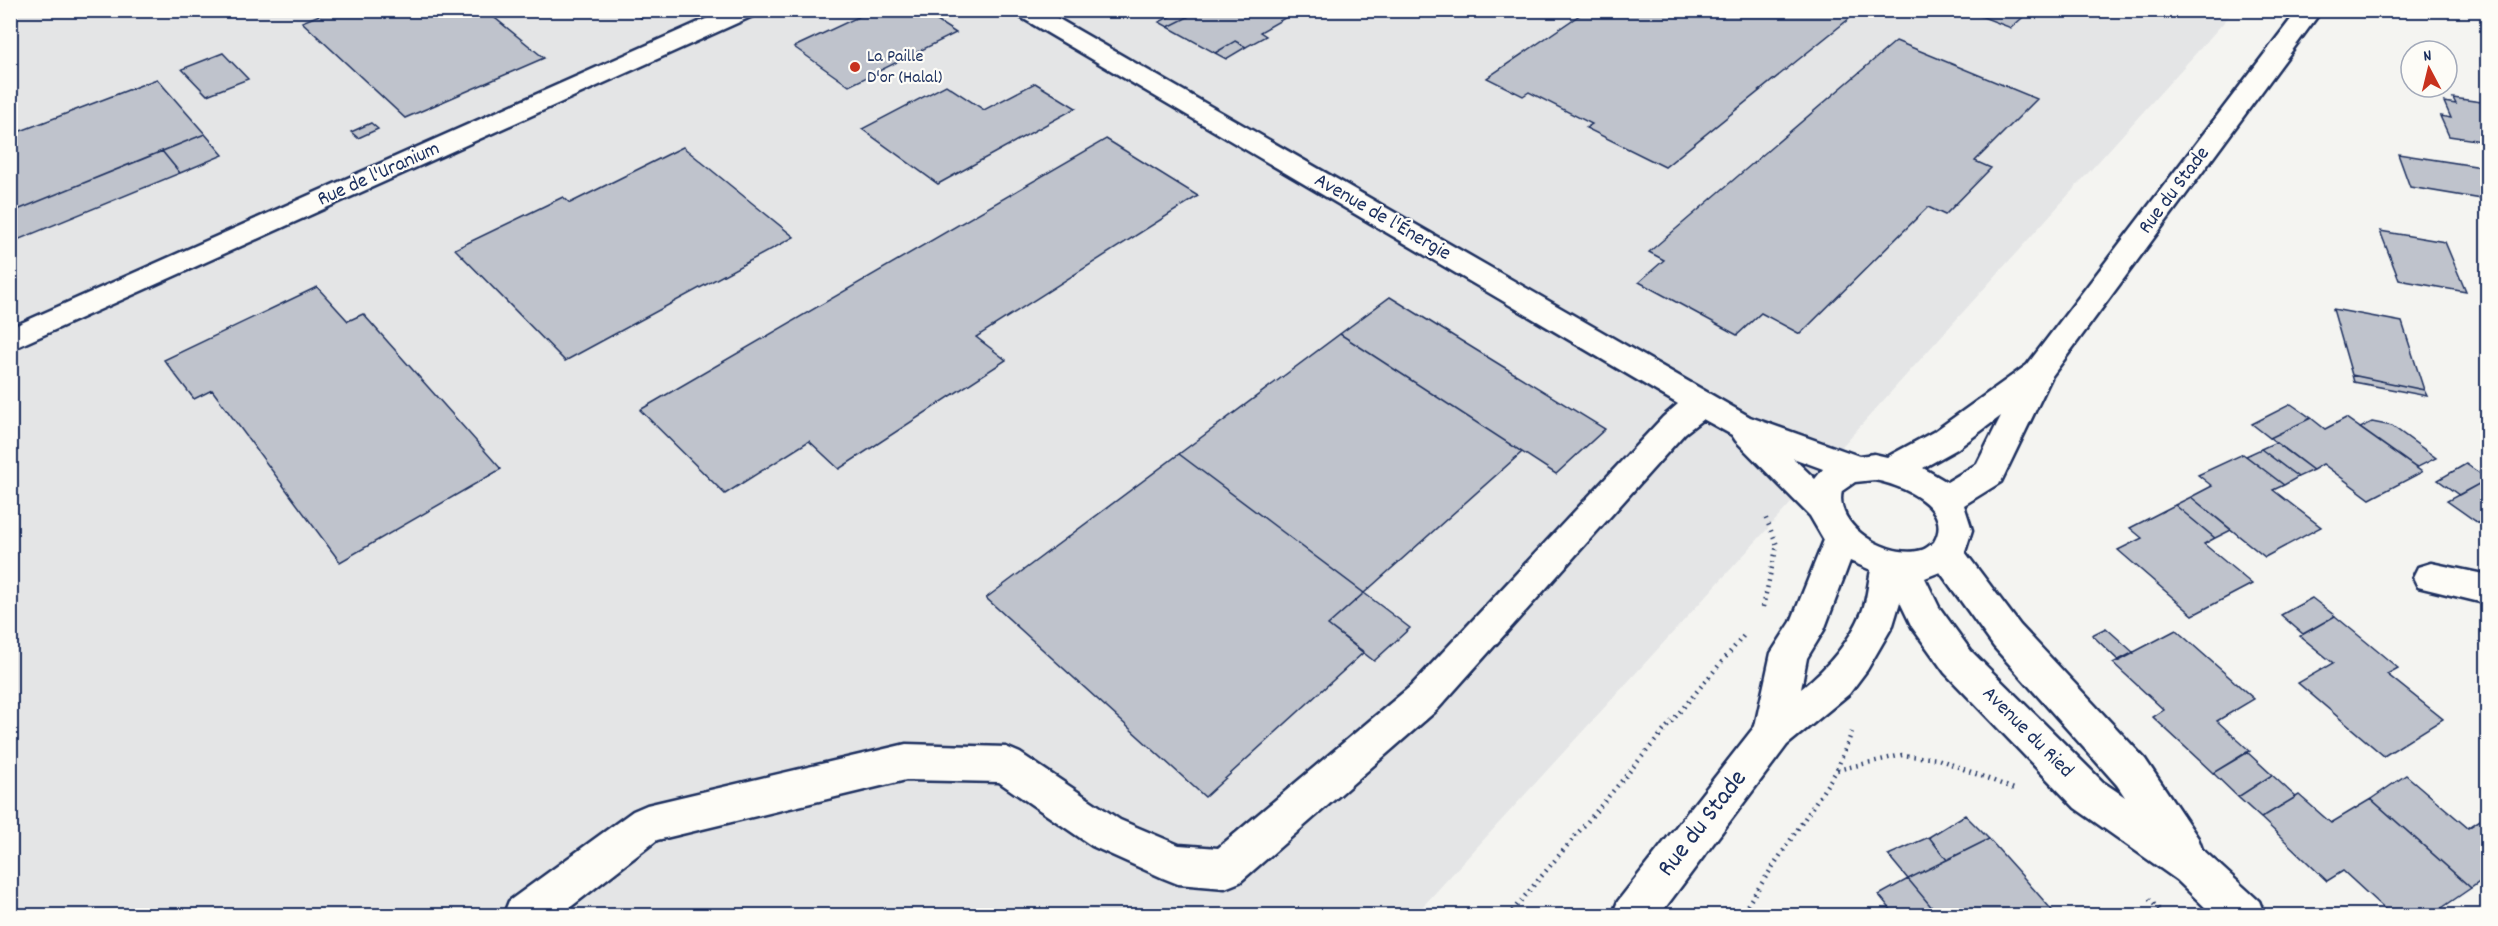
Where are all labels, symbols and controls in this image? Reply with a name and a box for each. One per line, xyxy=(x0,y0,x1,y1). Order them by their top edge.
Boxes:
north arrow xyxy=(2399,39,2459,99)
place label: La Paille D'or (Halal) xyxy=(867,45,942,91)
text: N xyxy=(2422,45,2433,68)
marker: La Paille D'or (Halal) xyxy=(848,60,862,74)
street label: Rue de l'Uranium xyxy=(313,135,445,215)
street label: Rue du Stade xyxy=(2132,141,2218,241)
street label: Avenue de l'Énergie xyxy=(1308,167,1456,269)
street label: Avenue du Ried xyxy=(1974,680,2080,786)
street label: Rue du Stade xyxy=(1649,762,1757,886)

